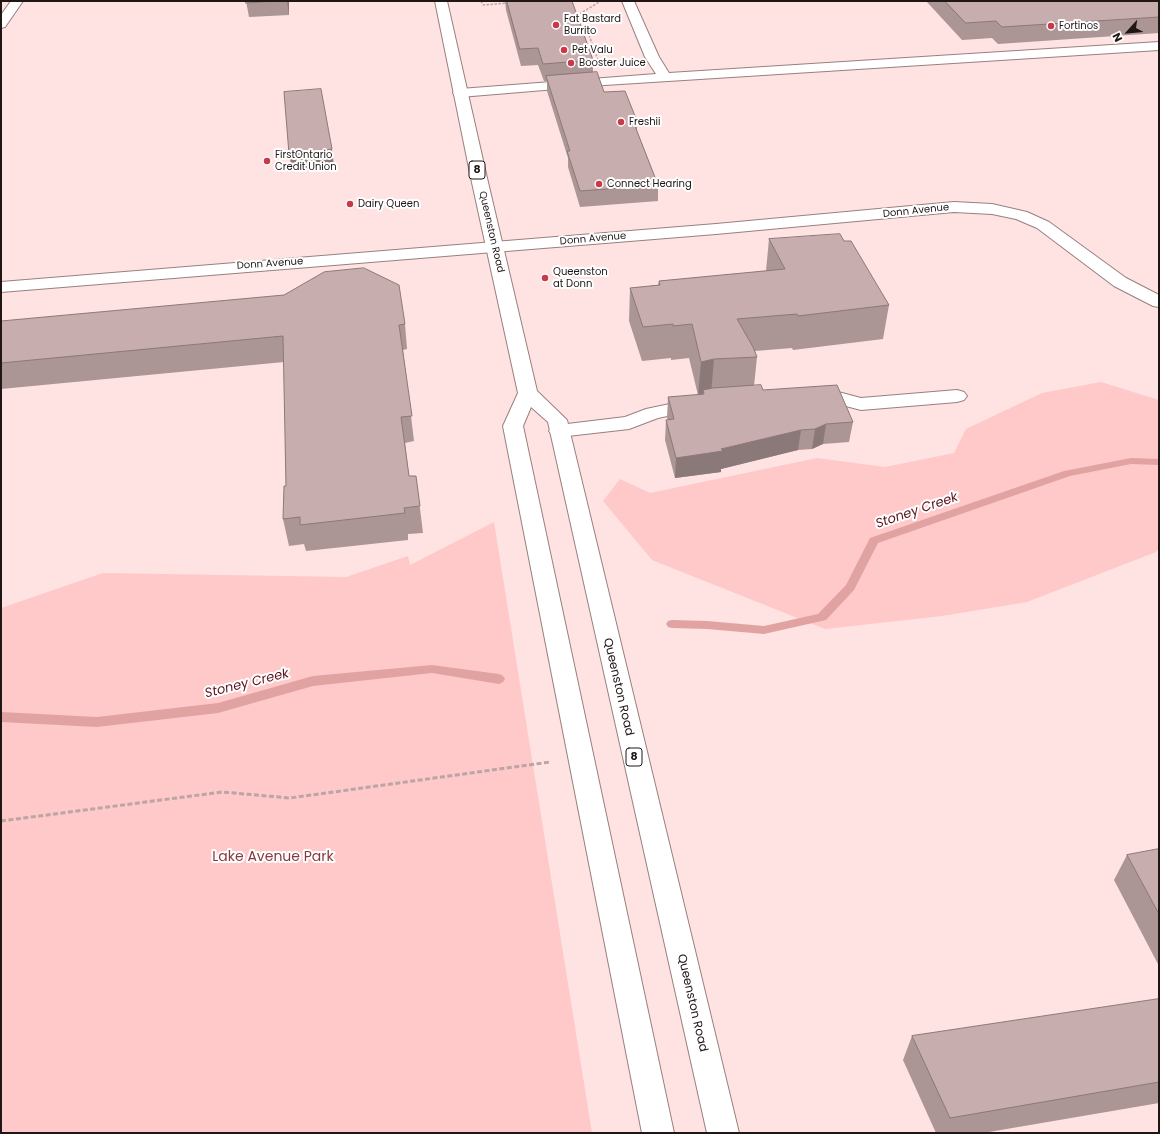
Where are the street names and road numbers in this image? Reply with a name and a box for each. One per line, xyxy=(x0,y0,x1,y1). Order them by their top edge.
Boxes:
road number: 8 xyxy=(469,161,485,179)
street label: Queenston Road xyxy=(476,190,506,274)
street label: Donn Avenue xyxy=(882,202,950,220)
street label: Donn Avenue xyxy=(559,230,627,248)
street label: Donn Avenue xyxy=(236,256,304,272)
street label: Queenston Road xyxy=(600,637,636,737)
road number: 8 xyxy=(626,748,642,766)
street label: Queenston Road xyxy=(674,953,710,1053)

